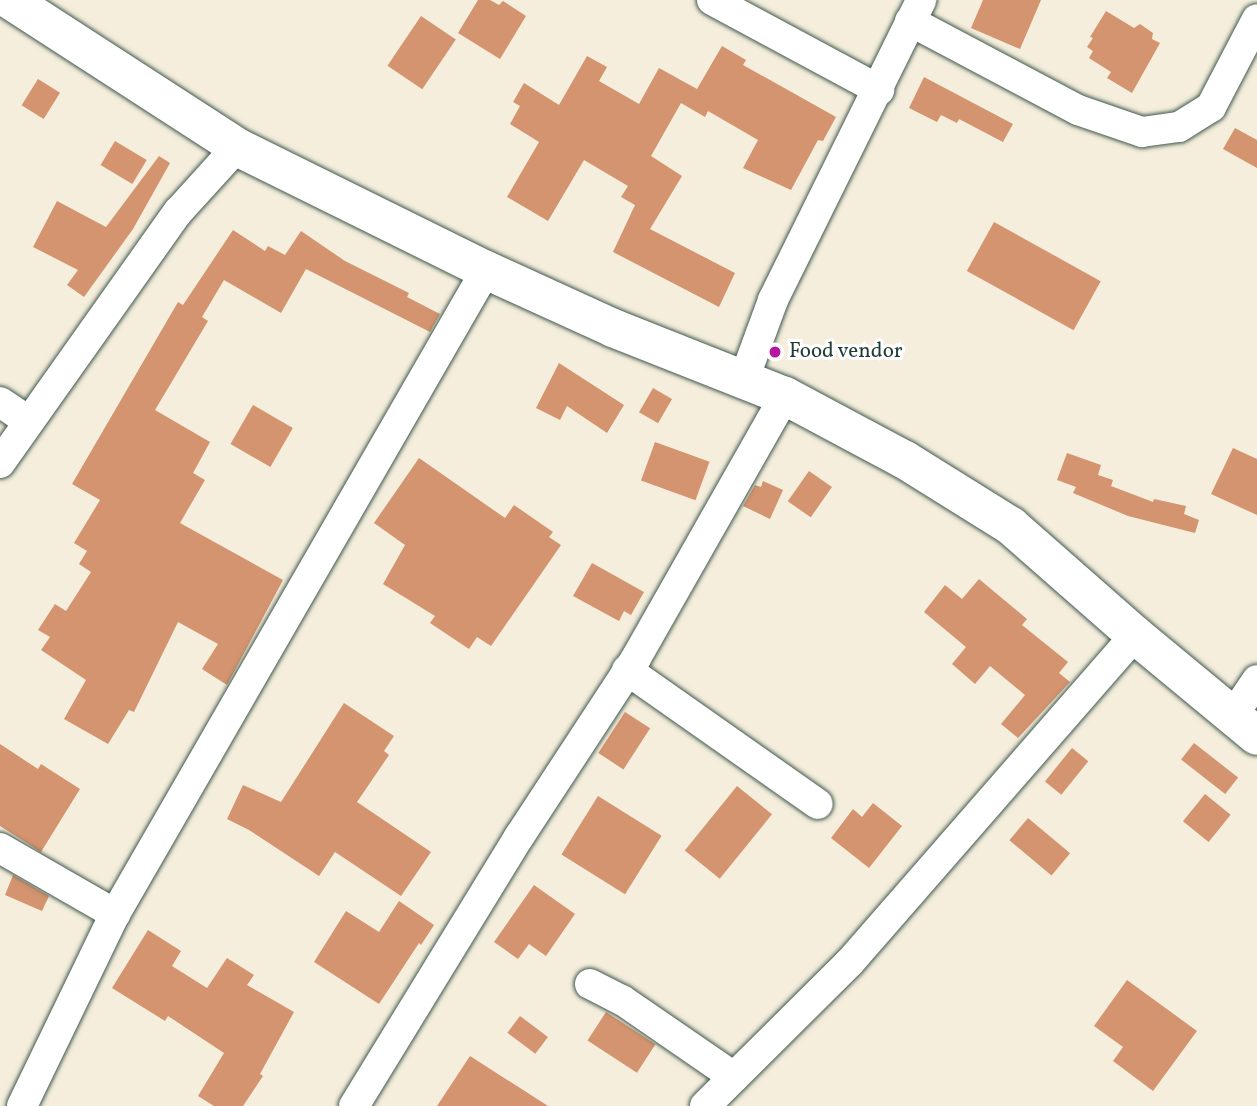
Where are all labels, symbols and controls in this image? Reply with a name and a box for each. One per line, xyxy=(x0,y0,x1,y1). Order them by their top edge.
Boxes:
place label: Food vendor xyxy=(789,339,903,365)
marker: Food vendor xyxy=(767,344,783,360)

